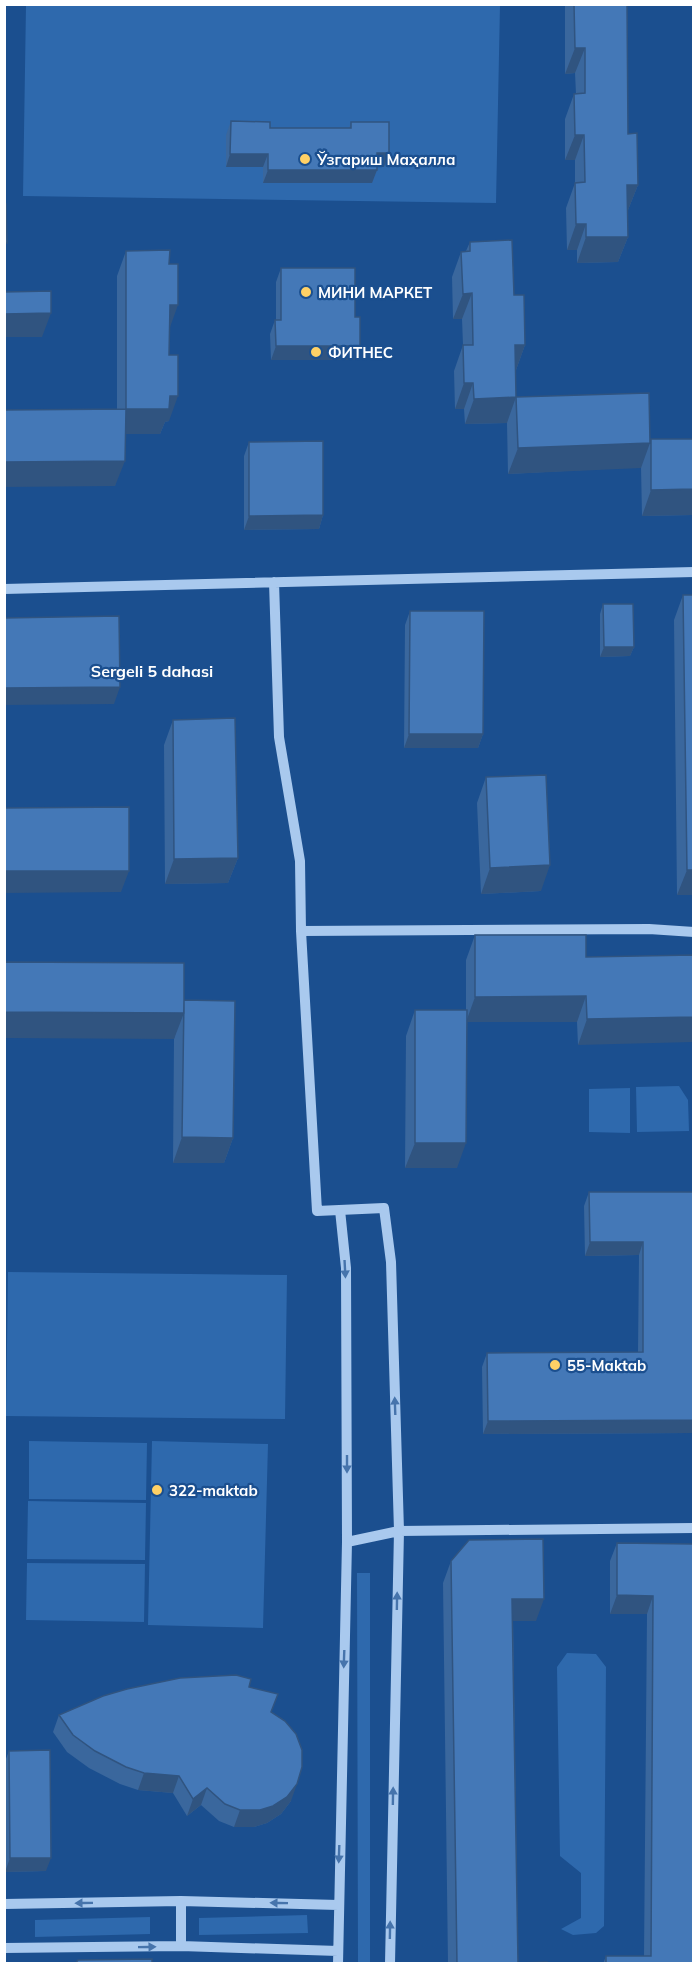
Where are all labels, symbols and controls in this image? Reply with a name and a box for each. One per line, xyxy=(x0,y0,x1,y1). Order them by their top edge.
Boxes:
place label: Ўзгариш Маҳалла xyxy=(316,150,455,169)
marker: Ўзгариш Маҳалла xyxy=(298,152,312,166)
place label: МИНИ МАРКЕТ xyxy=(318,283,433,302)
marker: МИНИ МАРКЕТ xyxy=(299,285,313,299)
place label: ФИТНЕС xyxy=(328,343,393,362)
marker: ФИТНЕС xyxy=(309,345,323,359)
district label: Sergeli 5 dahasi xyxy=(91,661,213,681)
one-way arrow xyxy=(341,1259,350,1278)
place label: 55-Maktab xyxy=(567,1356,646,1375)
marker: 55-Maktab xyxy=(548,1358,562,1372)
one-way arrow xyxy=(391,1397,400,1416)
one-way arrow xyxy=(342,1454,352,1473)
place label: 322-maktab xyxy=(169,1481,258,1500)
marker: 322-maktab xyxy=(150,1483,164,1497)
one-way arrow xyxy=(393,1592,402,1611)
one-way arrow xyxy=(339,1649,349,1668)
one-way arrow xyxy=(388,1787,398,1806)
one-way arrow xyxy=(334,1844,344,1863)
one-way arrow xyxy=(75,1898,94,1907)
one-way arrow xyxy=(270,1898,289,1908)
one-way arrow xyxy=(386,1921,395,1940)
one-way arrow xyxy=(137,1942,156,1952)

